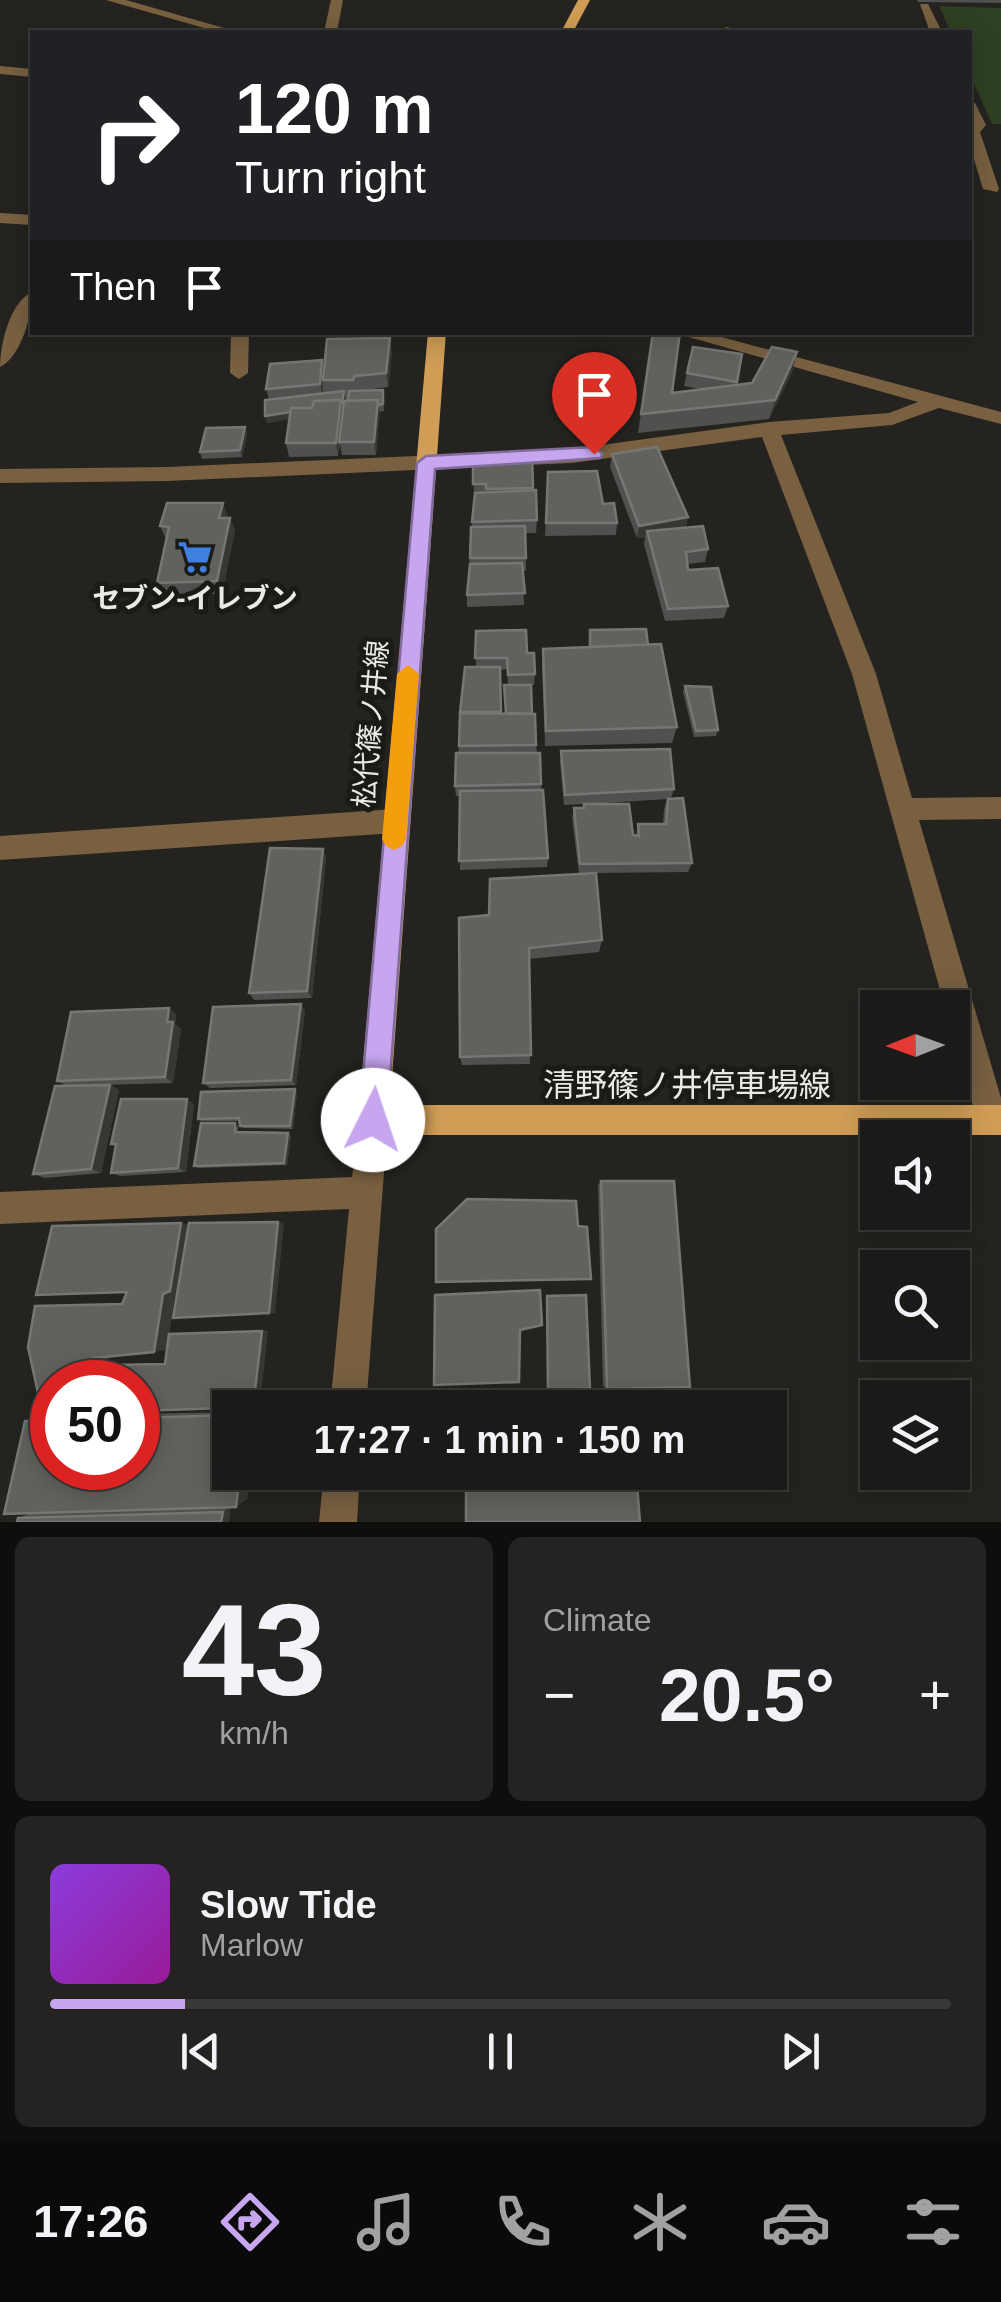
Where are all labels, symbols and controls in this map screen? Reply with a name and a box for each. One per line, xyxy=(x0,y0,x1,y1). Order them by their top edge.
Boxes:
icon: right xyxy=(70,70,200,200)
text: 120 m xyxy=(235,70,433,148)
text: Turn right xyxy=(235,152,426,203)
icon: arrive xyxy=(177,260,232,315)
text: Then xyxy=(70,266,157,308)
pin xyxy=(552,352,637,455)
icon: arrive xyxy=(567,367,622,422)
supermarket icon: セブン-イレブン xyxy=(176,538,214,576)
place label: セブン-イレブン xyxy=(92,583,298,614)
street label: 松代篠ノ井線 xyxy=(348,639,394,809)
north arrow xyxy=(860,990,970,1100)
map controls xyxy=(860,990,970,1490)
street label: 清野篠ノ井停車場線 xyxy=(543,1067,831,1103)
position arrow xyxy=(321,1068,425,1172)
button: sound xyxy=(860,1120,970,1230)
button: search xyxy=(860,1250,970,1360)
speed limit sign: 50 xyxy=(30,1360,160,1490)
button: layers xyxy=(860,1380,970,1490)
text: 17:27 · 1 min · 150 m xyxy=(314,1419,685,1461)
text: 43 xyxy=(182,1577,326,1723)
text: Climate xyxy=(543,1602,651,1638)
text: 20.5° xyxy=(659,1653,835,1737)
text: − xyxy=(543,1664,575,1726)
text: + xyxy=(919,1664,951,1726)
text: km/h xyxy=(219,1715,289,1751)
text: Slow Tide xyxy=(200,1884,377,1926)
text: Marlow xyxy=(200,1927,303,1963)
icon: previous xyxy=(173,2024,228,2079)
icon: pause xyxy=(473,2024,528,2079)
icon: next xyxy=(773,2024,828,2079)
icon: directions xyxy=(215,2187,285,2257)
icon: music xyxy=(351,2187,421,2257)
icon: phone xyxy=(488,2187,558,2257)
icon: climate xyxy=(625,2187,695,2257)
icon: car xyxy=(761,2187,831,2257)
icon: filters xyxy=(898,2187,968,2257)
text: 17:26 xyxy=(33,2196,148,2247)

